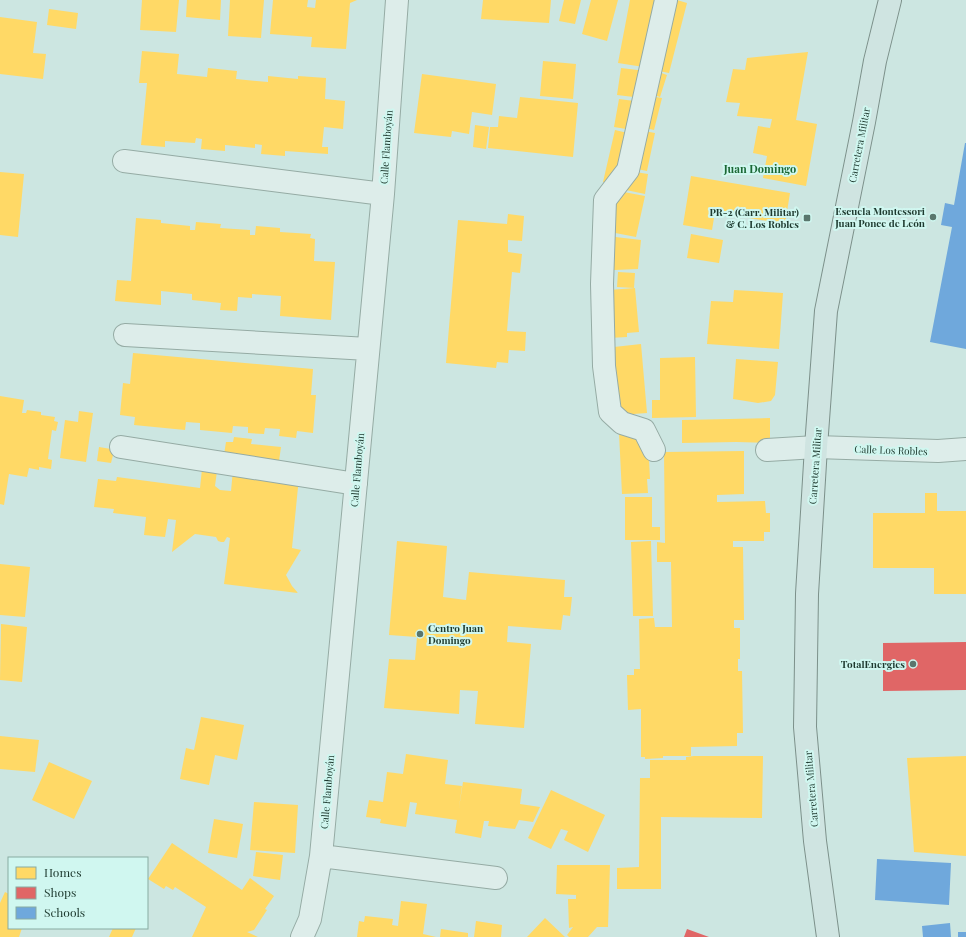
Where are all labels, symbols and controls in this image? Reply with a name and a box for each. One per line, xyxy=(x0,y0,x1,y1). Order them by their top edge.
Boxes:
street label: Carretera Militar xyxy=(845,106,873,184)
street label: Calle Flamboyán xyxy=(376,109,396,185)
district label: Juan Domingo xyxy=(723,161,796,176)
place label: Escuela Montessori Juan Ponce de León xyxy=(834,204,926,230)
place label: PR-2 (Carr. Militar) & C. Los Robles xyxy=(709,205,799,231)
marker: Escuela Montessori Juan Ponce de León xyxy=(928,212,938,222)
marker: PR-2 (Carr. Militar) & C. Los Robles xyxy=(802,213,812,223)
street label: Carretera Militar xyxy=(805,427,825,505)
street label: Calle Flamboyán xyxy=(347,432,367,508)
street label: Calle Los Robles xyxy=(854,442,928,458)
place label: Centro Juan Domingo xyxy=(428,621,484,647)
marker: Centro Juan Domingo xyxy=(415,629,425,639)
place label: TotalEnergies xyxy=(841,657,905,671)
marker: TotalEnergies xyxy=(908,659,918,669)
street label: Carretera Militar xyxy=(801,750,821,828)
street label: Calle Flamboyán xyxy=(317,754,337,830)
legend xyxy=(8,857,148,929)
text: Homes xyxy=(44,864,82,880)
text: Shops xyxy=(44,884,76,900)
text: Schools xyxy=(44,904,85,920)

